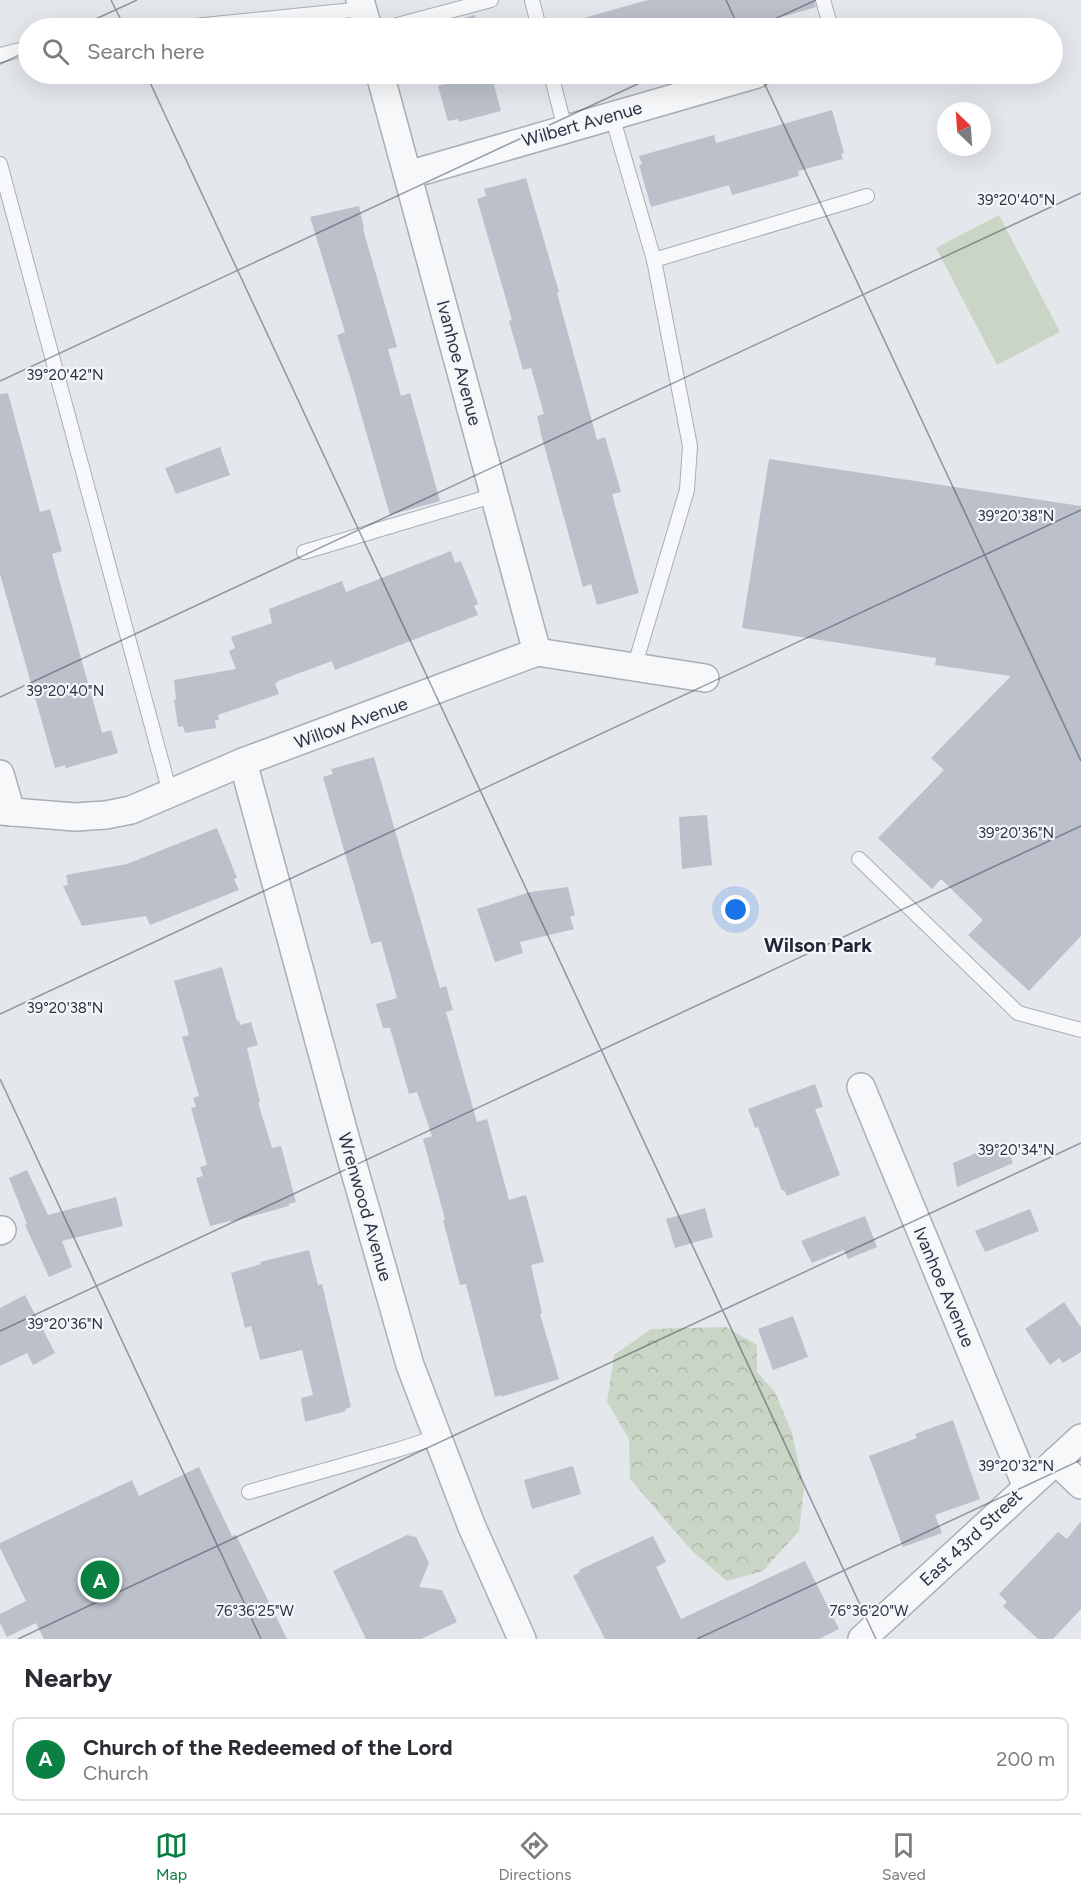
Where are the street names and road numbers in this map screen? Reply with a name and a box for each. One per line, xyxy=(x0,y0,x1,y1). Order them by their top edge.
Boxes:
street label: Wilbert Avenue xyxy=(519,96,645,152)
street label: Ivanhoe Avenue xyxy=(432,298,486,428)
street label: Willow Avenue xyxy=(291,692,411,754)
street label: Wrenwood Avenue xyxy=(333,1130,397,1284)
street label: Ivanhoe Avenue xyxy=(909,1223,979,1351)
street label: East 43rd Street xyxy=(915,1485,1027,1591)

